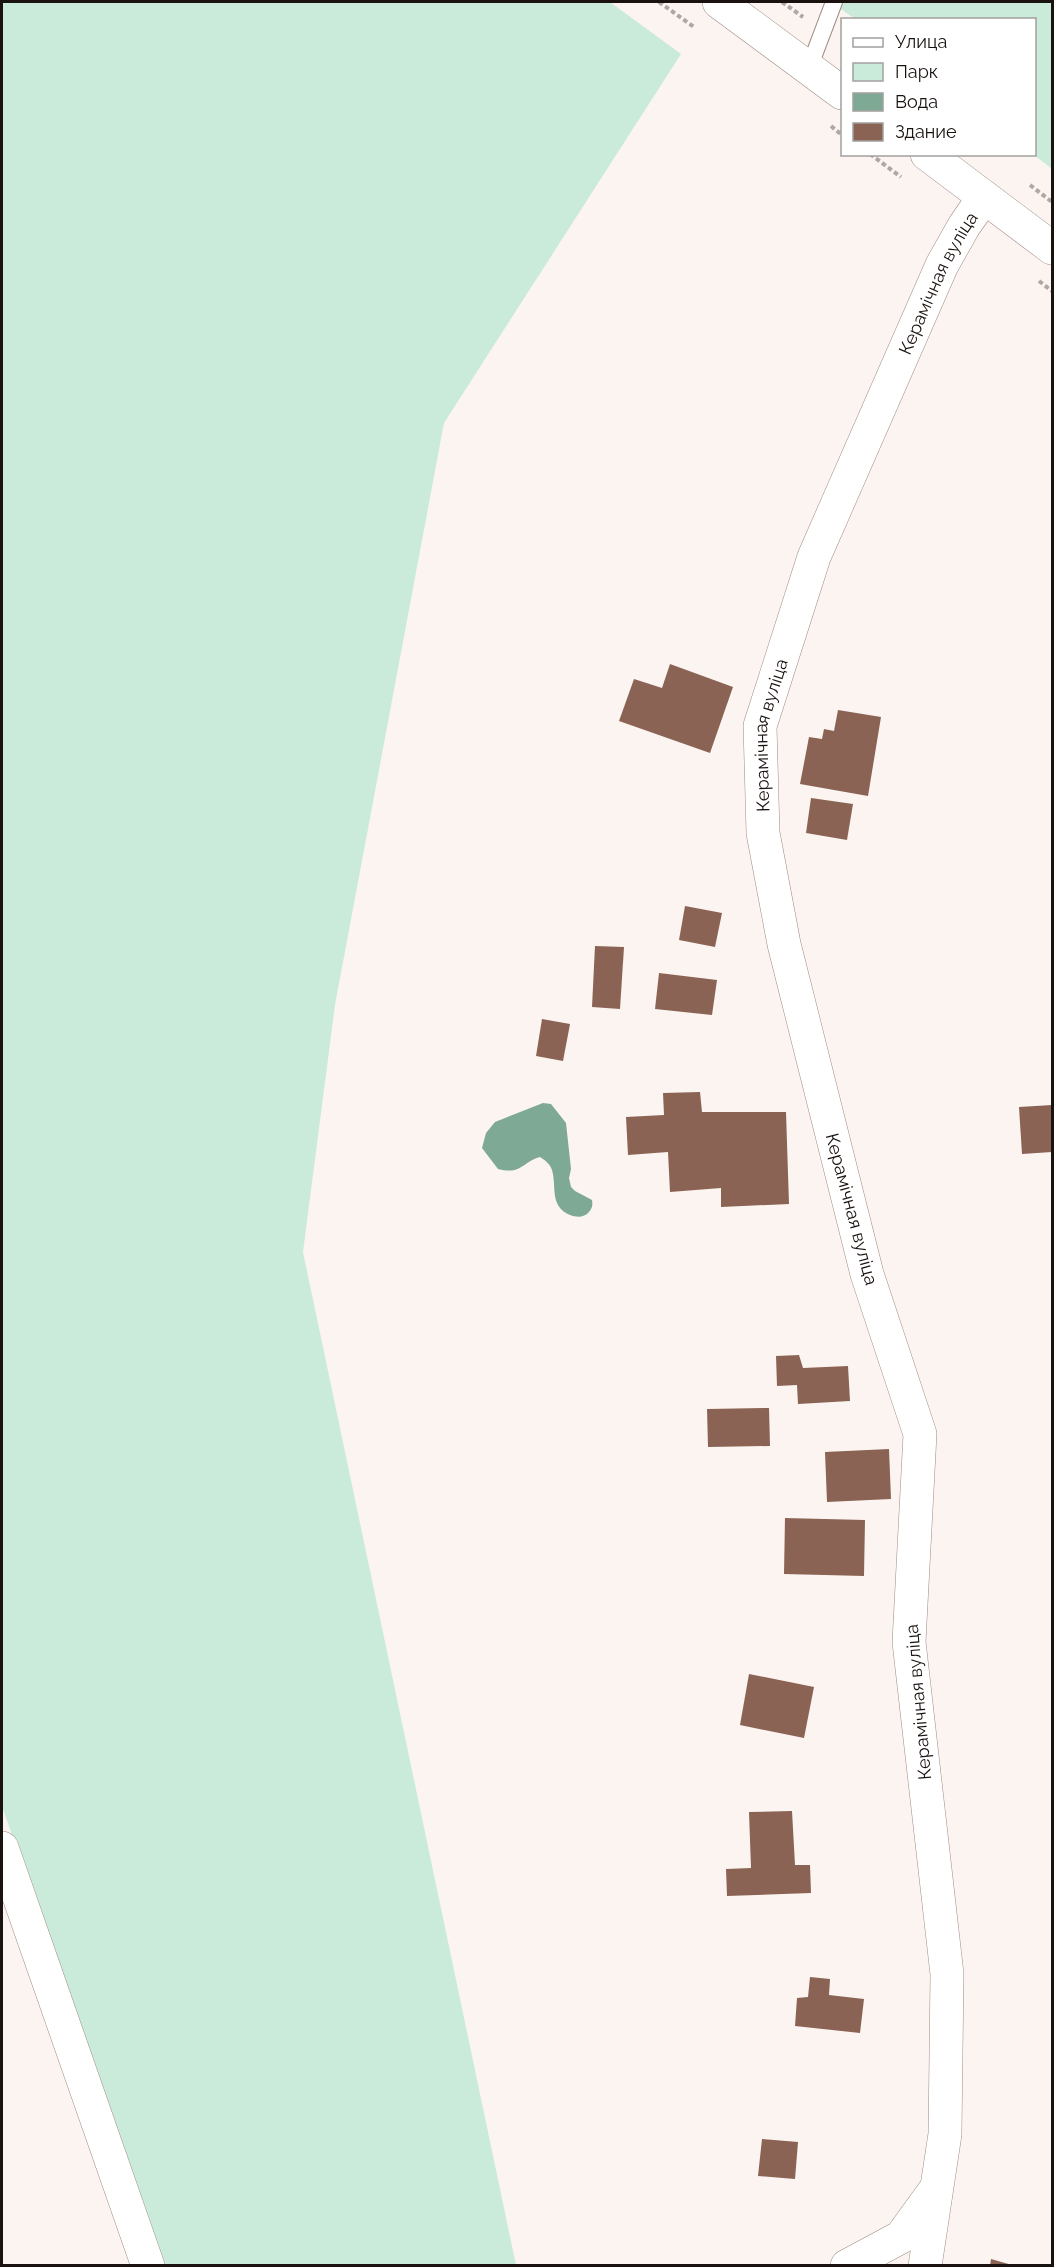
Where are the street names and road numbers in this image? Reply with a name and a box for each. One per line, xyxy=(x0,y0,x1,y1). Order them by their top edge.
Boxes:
street label: Керамічная вуліца xyxy=(894,207,981,357)
street label: Керамічная вуліца xyxy=(749,656,791,812)
street label: Керамічная вуліца xyxy=(822,1131,882,1287)
street label: Керамічная вуліца xyxy=(901,1623,935,1781)

